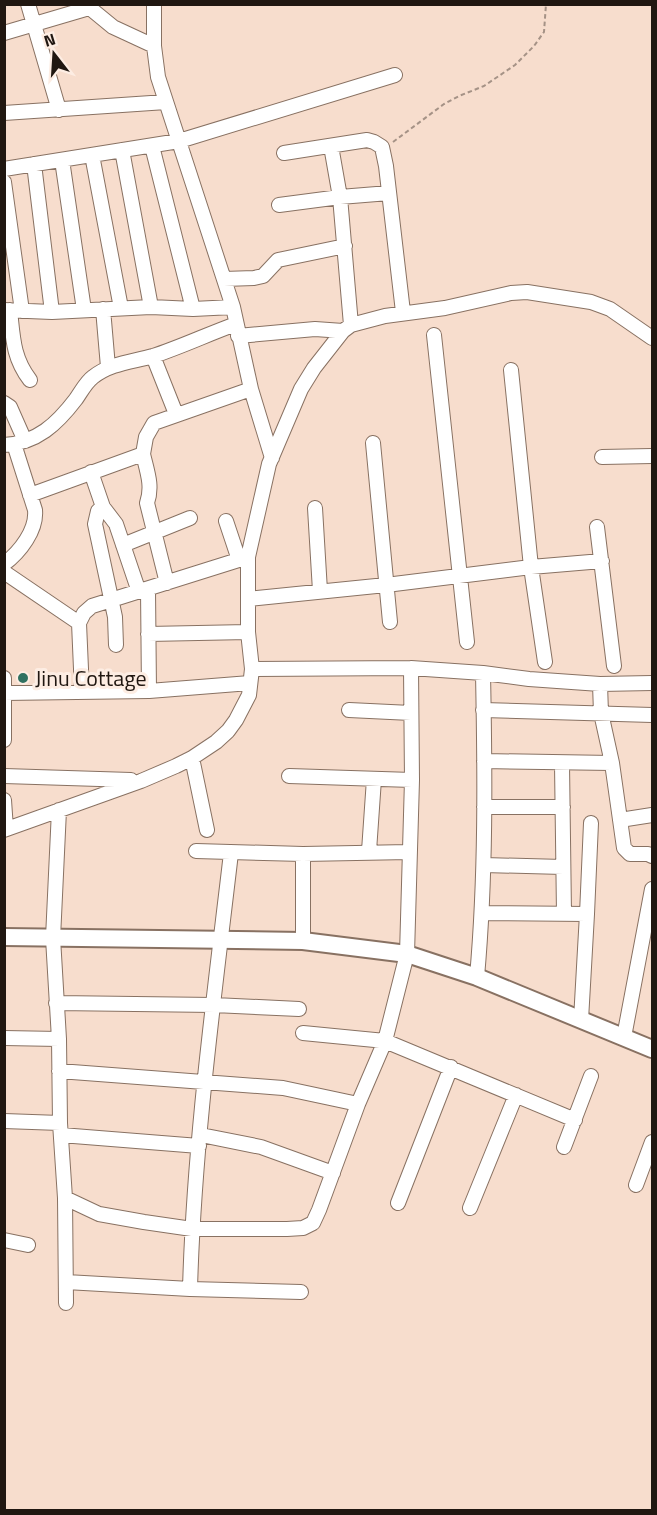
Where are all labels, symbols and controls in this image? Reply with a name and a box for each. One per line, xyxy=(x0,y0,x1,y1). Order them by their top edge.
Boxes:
north arrow xyxy=(24,24,84,84)
text: N xyxy=(41,27,58,53)
place label: Jinu Cottage xyxy=(35,661,147,695)
marker: Jinu Cottage xyxy=(16,671,30,685)

